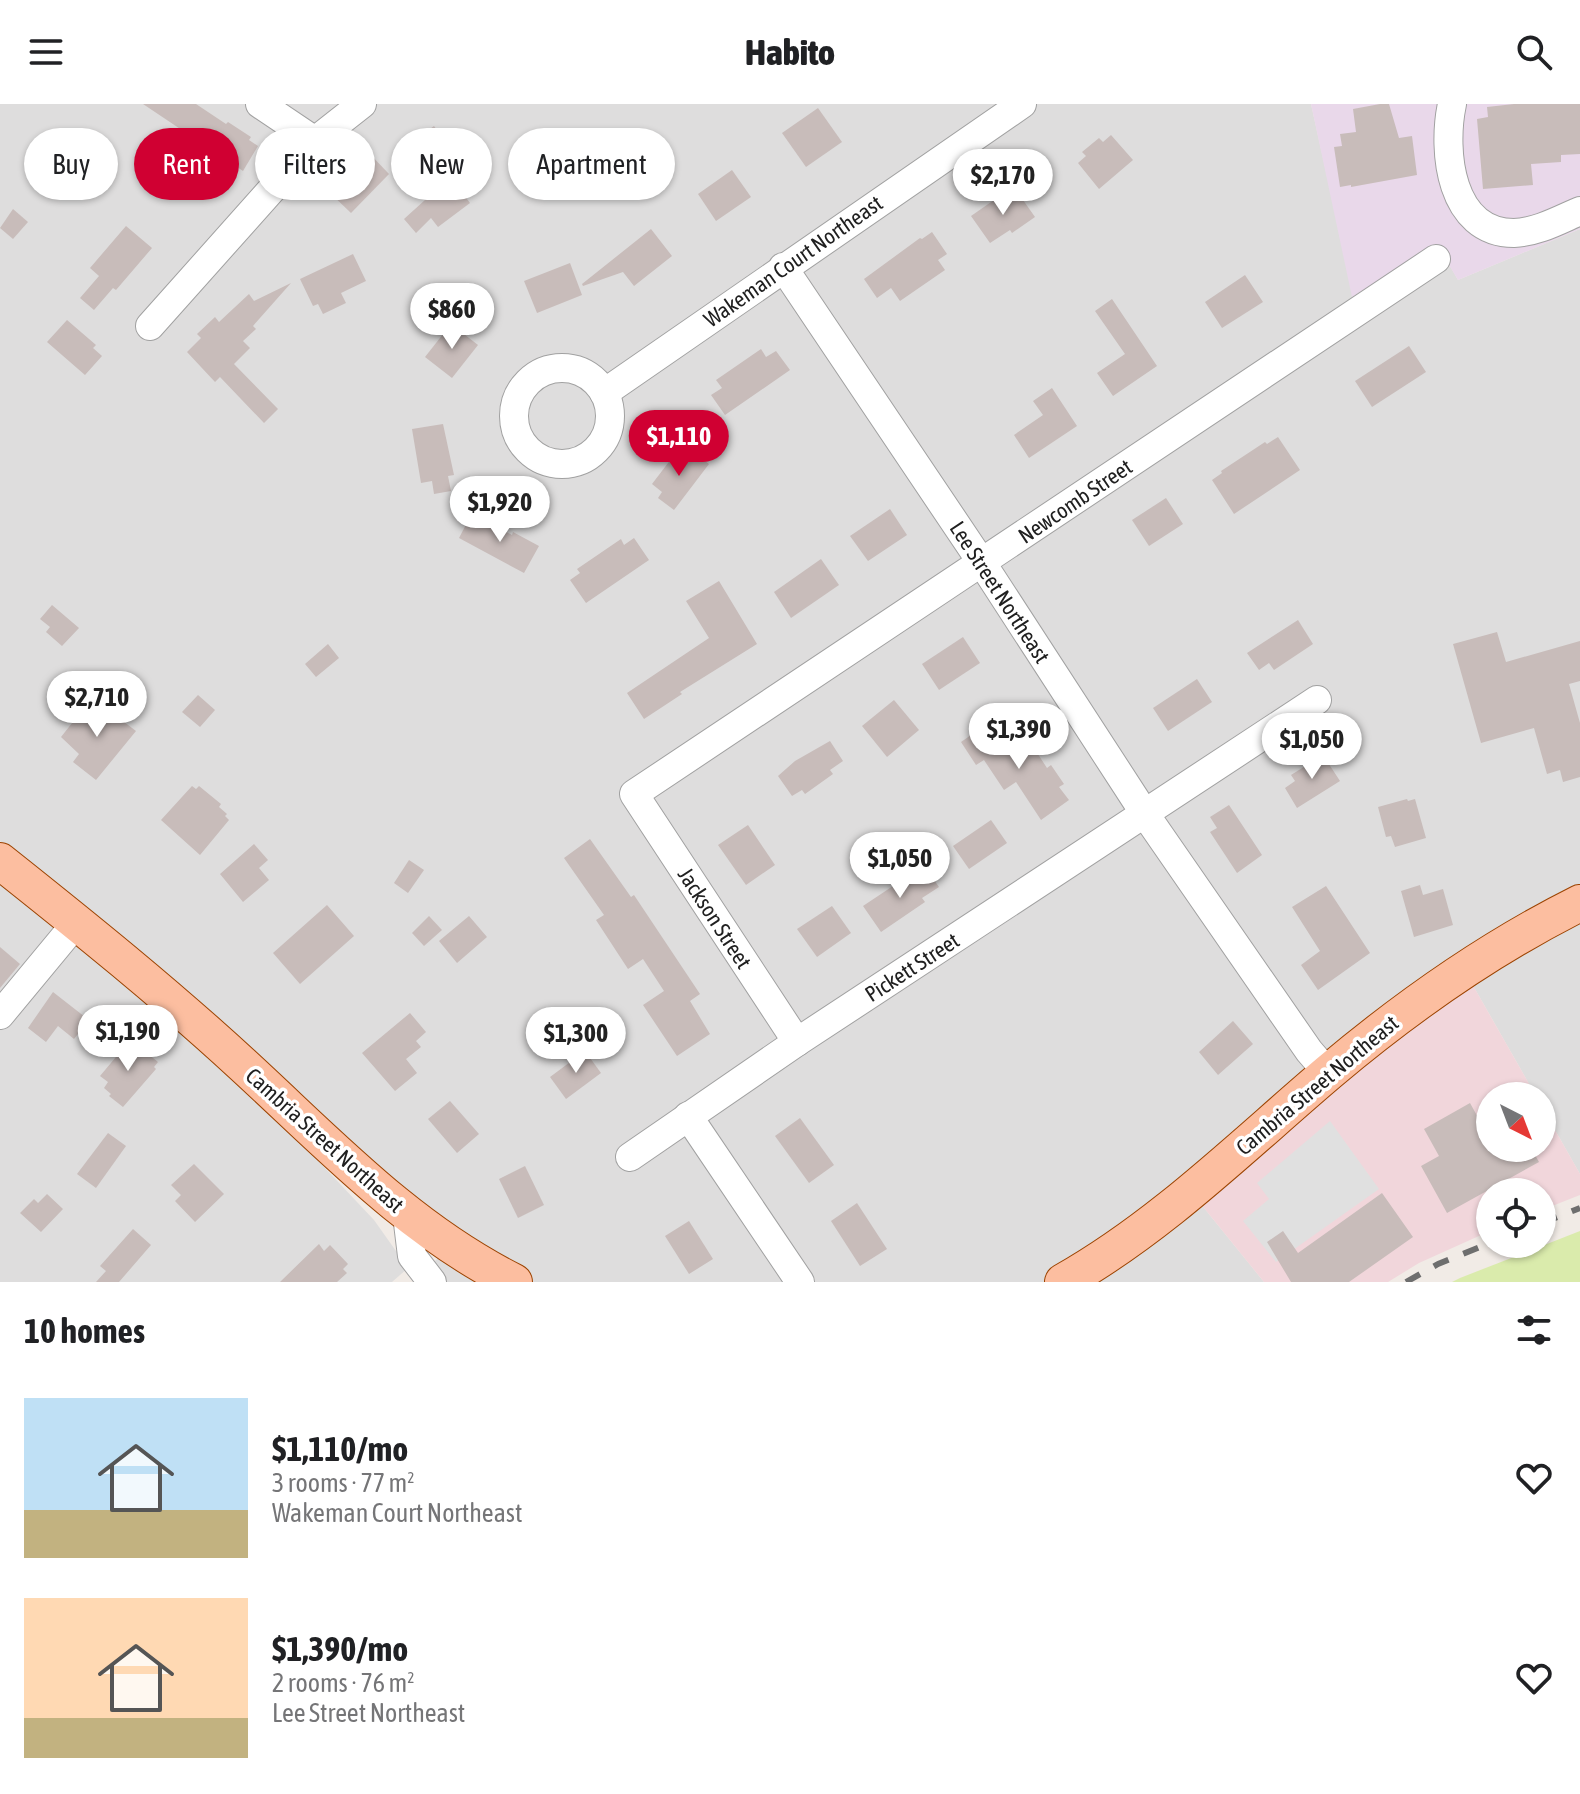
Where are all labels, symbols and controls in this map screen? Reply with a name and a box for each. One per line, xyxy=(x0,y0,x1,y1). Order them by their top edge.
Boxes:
icon: menu xyxy=(24,30,68,74)
icon: search xyxy=(1512,30,1556,74)
text: Habito xyxy=(745,31,835,73)
chip: Buy xyxy=(24,128,118,200)
chip: Rent xyxy=(134,128,239,200)
chip: Filters xyxy=(255,128,375,200)
chip: New xyxy=(391,128,492,200)
chip: Apartment xyxy=(508,128,675,200)
pin: $2,170 xyxy=(938,149,1068,217)
text: $2,170 xyxy=(971,160,1035,190)
street label: Wakeman Court Northeast xyxy=(699,190,887,332)
pin: $860 xyxy=(405,283,499,351)
text: $860 xyxy=(428,294,476,324)
pin: $1,110 xyxy=(614,410,744,478)
text: $1,110 xyxy=(647,421,711,451)
street label: Newcomb Street xyxy=(1013,453,1137,549)
pin: $1,920 xyxy=(435,476,565,544)
text: $1,920 xyxy=(468,487,532,517)
street label: Lee Street Northeast xyxy=(945,516,1055,668)
pin: $2,710 xyxy=(32,671,162,739)
text: $2,710 xyxy=(65,682,129,712)
pin: $1,390 xyxy=(954,703,1084,771)
pin: $1,050 xyxy=(1247,713,1377,781)
text: $1,390 xyxy=(987,714,1051,744)
text: $1,050 xyxy=(1280,724,1344,754)
pin: $1,050 xyxy=(835,832,965,900)
text: $1,050 xyxy=(868,843,932,873)
street label: Jackson Street xyxy=(673,863,757,973)
street label: Pickett Street xyxy=(860,927,964,1007)
pin: $1,190 xyxy=(63,1005,193,1073)
pin: $1,300 xyxy=(511,1007,641,1075)
street label: Cambria Street Northeast xyxy=(1231,1010,1403,1160)
text: $1,190 xyxy=(96,1016,160,1046)
text: $1,300 xyxy=(544,1018,608,1048)
street label: Cambria Street Northeast xyxy=(241,1062,409,1218)
north arrow xyxy=(1476,1082,1556,1162)
map controls xyxy=(1476,1082,1556,1258)
button: locate xyxy=(1476,1178,1556,1258)
icon: filters xyxy=(1512,1308,1556,1352)
text: 10 homes xyxy=(24,1311,145,1350)
text: $1,110/mo xyxy=(272,1429,408,1468)
icon: home xyxy=(88,1430,184,1526)
icon: heart xyxy=(1512,1456,1556,1500)
text: 3 rooms · 77 m² xyxy=(272,1468,414,1498)
text: Wakeman Court Northeast xyxy=(272,1498,522,1528)
text: $1,390/mo xyxy=(272,1629,408,1668)
icon: home xyxy=(88,1630,184,1726)
icon: heart xyxy=(1512,1656,1556,1700)
text: 2 rooms · 76 m² xyxy=(272,1668,414,1698)
text: Lee Street Northeast xyxy=(272,1698,465,1728)

